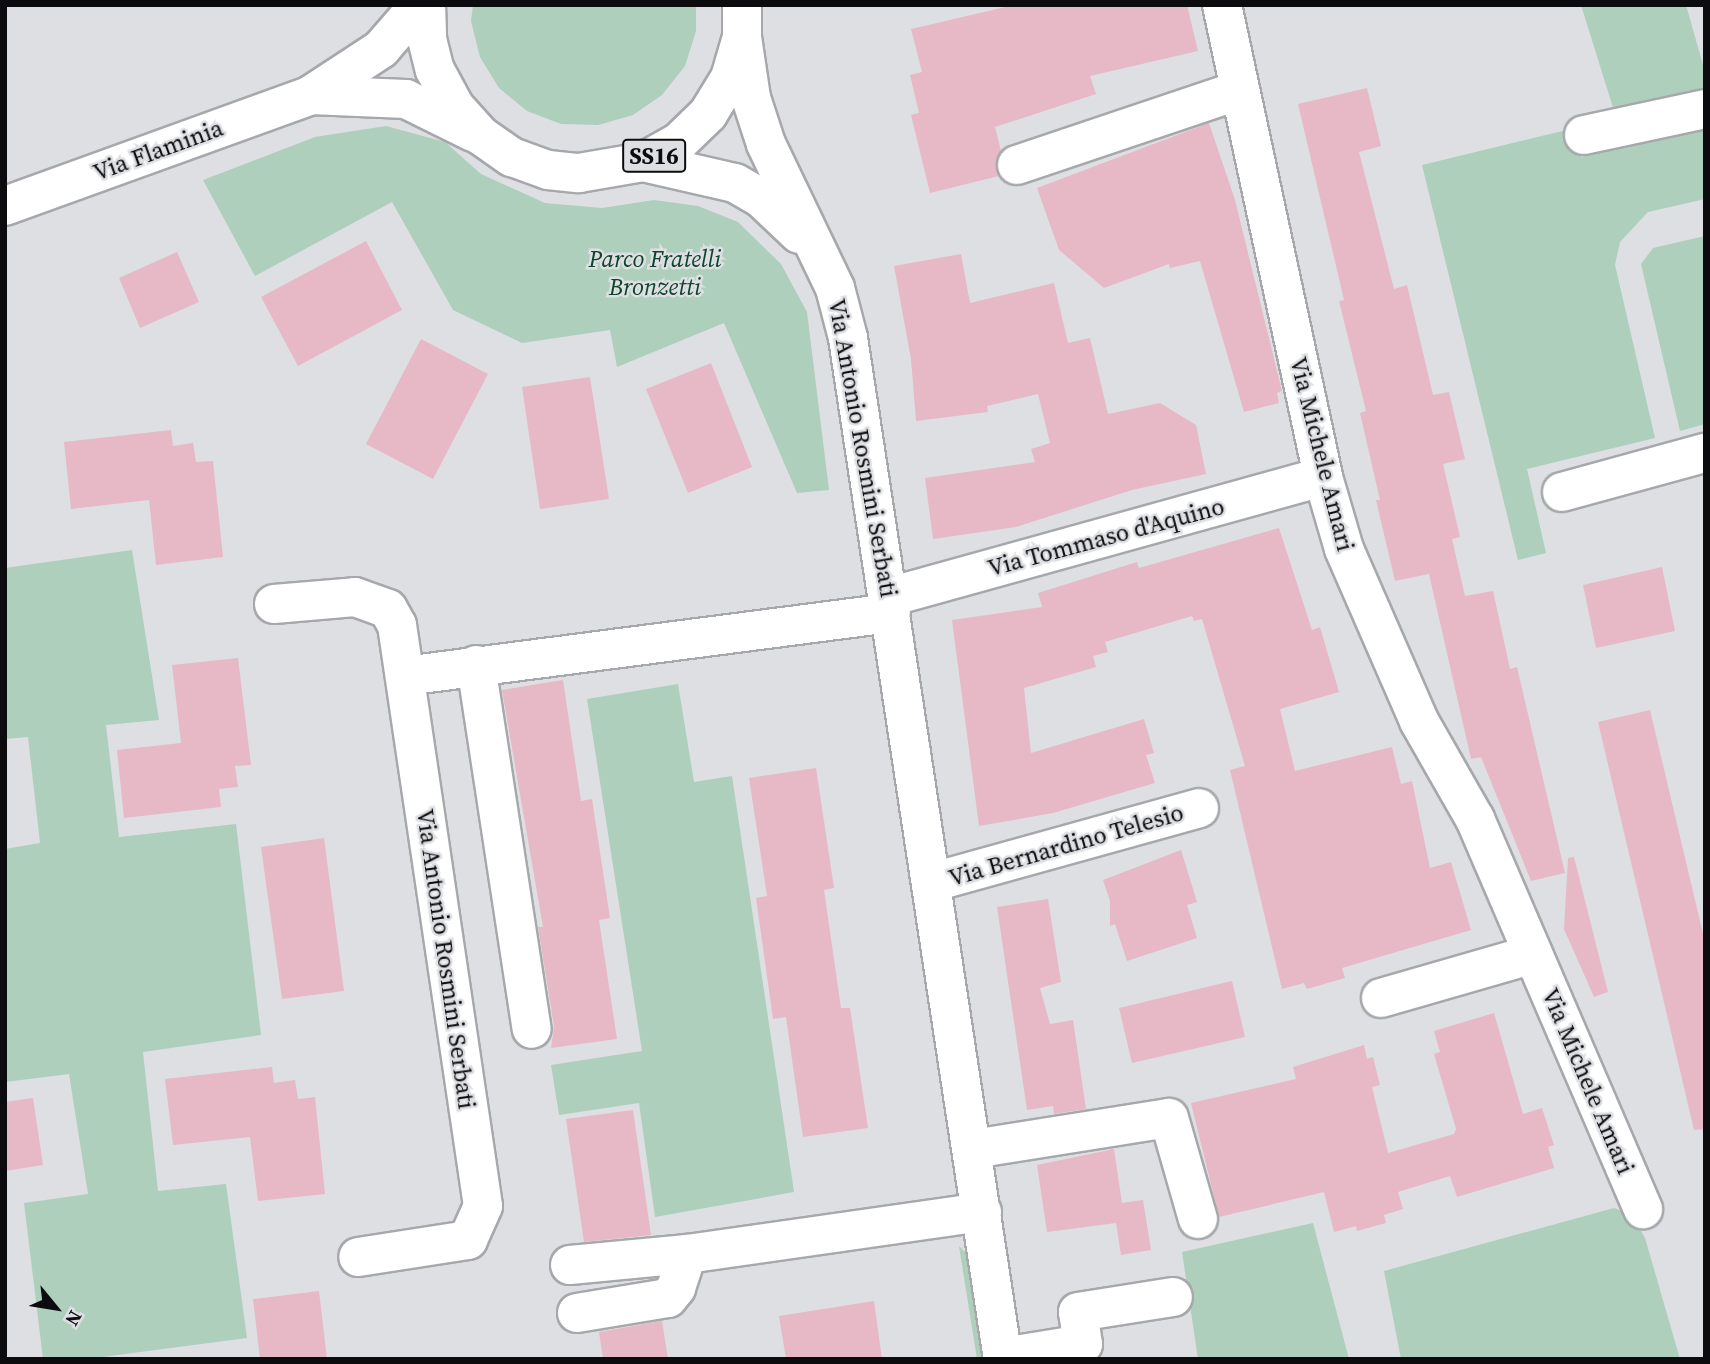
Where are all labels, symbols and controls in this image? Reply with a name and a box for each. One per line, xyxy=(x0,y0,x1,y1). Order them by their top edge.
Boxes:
street label: Via Flaminia xyxy=(89,113,227,187)
road number: SS16 xyxy=(621,136,687,176)
park label: Parco Fratelli Bronzetti xyxy=(588,245,722,301)
street label: Via Antonio Rosmini Serbati xyxy=(823,296,903,600)
street label: Via Michele Amari xyxy=(1284,354,1360,554)
street label: Via Tommaso d'Aquino xyxy=(984,491,1228,583)
street label: Via Bernardino Telesio xyxy=(945,798,1187,892)
street label: Via Antonio Rosmini Serbati xyxy=(411,807,481,1111)
street label: Via Michele Amari xyxy=(1536,984,1640,1178)
north arrow xyxy=(21,1273,91,1343)
text: N xyxy=(59,1306,89,1331)

